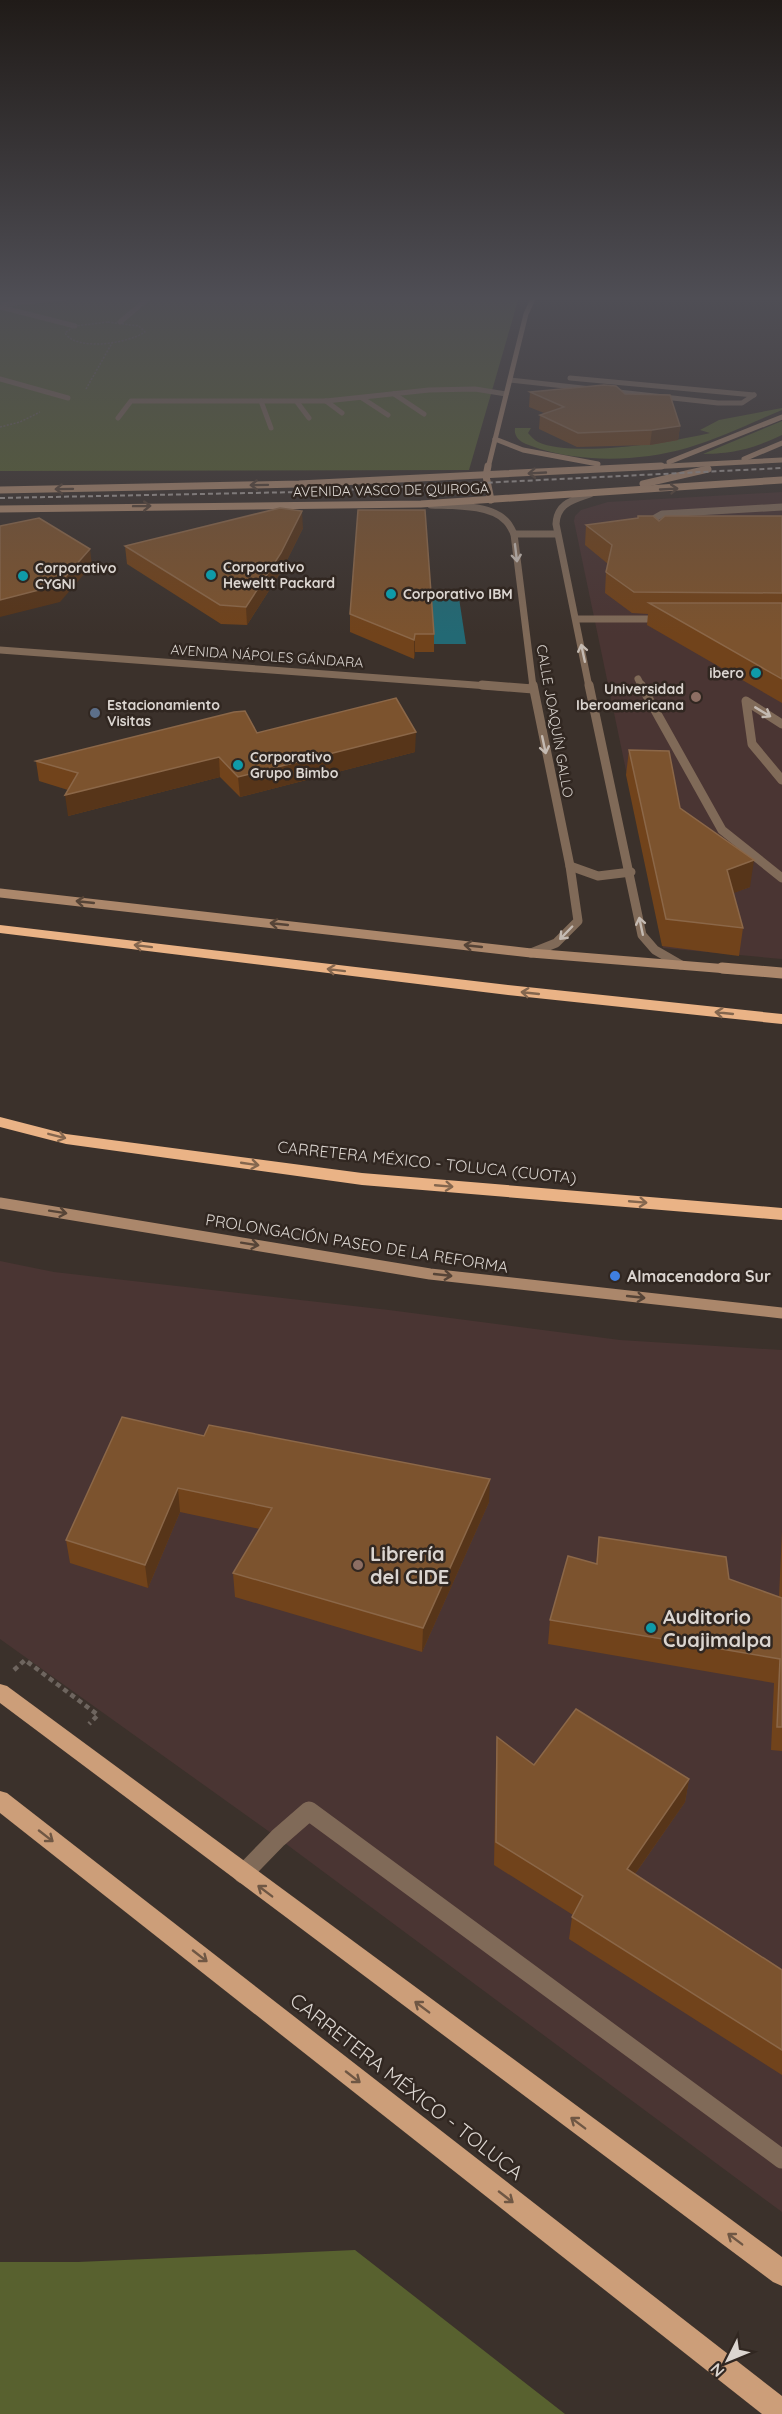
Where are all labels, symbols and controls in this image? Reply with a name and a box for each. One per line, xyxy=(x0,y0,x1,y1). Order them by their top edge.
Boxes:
one-way arrow xyxy=(528,468,548,479)
one-way arrow xyxy=(249,479,269,491)
street label: AVENIDA VASCO DE QUIROGA xyxy=(293,479,489,501)
one-way arrow xyxy=(54,483,74,495)
one-way arrow xyxy=(659,483,679,494)
one-way arrow xyxy=(132,501,152,512)
one-way arrow xyxy=(511,542,522,562)
place label: Corporativo Heweltt Packard xyxy=(223,558,335,592)
place label: Corporativo CYGNI xyxy=(35,559,117,593)
marker: Corporativo Heweltt Packard xyxy=(204,568,218,582)
marker: Corporativo CYGNI xyxy=(16,569,30,583)
place label: Corporativo IBM xyxy=(403,585,513,603)
marker: Corporativo IBM xyxy=(384,587,398,601)
street label: AVENIDA NÁPOLES GÁNDARA xyxy=(170,640,364,672)
street label: CALLE JOAQUÍN GALLO xyxy=(533,643,577,799)
one-way arrow xyxy=(577,644,588,664)
place label: ibero xyxy=(709,664,744,682)
marker: ibero xyxy=(749,666,763,680)
place label: Universidad Iberoamericana xyxy=(576,680,684,714)
marker: Universidad Iberoamericana xyxy=(689,690,703,704)
place label: Estacionamiento Visitas xyxy=(107,696,220,730)
marker: Estacionamiento Visitas xyxy=(88,706,102,720)
one-way arrow xyxy=(754,707,771,719)
one-way arrow xyxy=(539,736,551,755)
place label: Corporativo Grupo Bimbo xyxy=(250,748,339,782)
marker: Corporativo Grupo Bimbo xyxy=(231,758,245,772)
one-way arrow xyxy=(76,897,96,908)
one-way arrow xyxy=(635,917,646,936)
one-way arrow xyxy=(269,918,289,929)
one-way arrow xyxy=(559,925,573,940)
one-way arrow xyxy=(133,940,153,951)
one-way arrow xyxy=(463,940,483,951)
one-way arrow xyxy=(327,964,347,975)
one-way arrow xyxy=(520,987,540,998)
one-way arrow xyxy=(714,1007,734,1018)
one-way arrow xyxy=(47,1131,66,1143)
street label: CARRETERA MÉXICO - TOLUCA (CUOTA) xyxy=(276,1136,578,1188)
one-way arrow xyxy=(239,1158,259,1169)
one-way arrow xyxy=(433,1180,453,1191)
one-way arrow xyxy=(627,1197,647,1208)
one-way arrow xyxy=(47,1207,67,1218)
street label: PROLONGACIÓN PASEO DE LA REFORMA xyxy=(204,1209,510,1277)
one-way arrow xyxy=(240,1239,260,1250)
place label: Almacenadora Sur xyxy=(627,1266,771,1286)
marker: Almacenadora Sur xyxy=(608,1269,622,1283)
one-way arrow xyxy=(432,1270,452,1281)
one-way arrow xyxy=(626,1291,646,1302)
place label: Librería del CIDE xyxy=(370,1541,449,1589)
marker: Librería del CIDE xyxy=(351,1558,365,1572)
place label: Auditorio Cuajimalpa xyxy=(663,1604,772,1652)
marker: Auditorio Cuajimalpa xyxy=(644,1621,658,1635)
one-way arrow xyxy=(38,1829,54,1842)
one-way arrow xyxy=(257,1884,273,1897)
one-way arrow xyxy=(191,1950,207,1963)
street label: CARRETERA MÉXICO - TOLUCA xyxy=(285,1987,529,2185)
one-way arrow xyxy=(414,2000,430,2013)
one-way arrow xyxy=(345,2070,361,2083)
one-way arrow xyxy=(571,2116,587,2129)
one-way arrow xyxy=(498,2190,514,2203)
one-way arrow xyxy=(727,2232,743,2245)
north arrow xyxy=(698,2330,758,2390)
text: N xyxy=(706,2359,728,2381)

